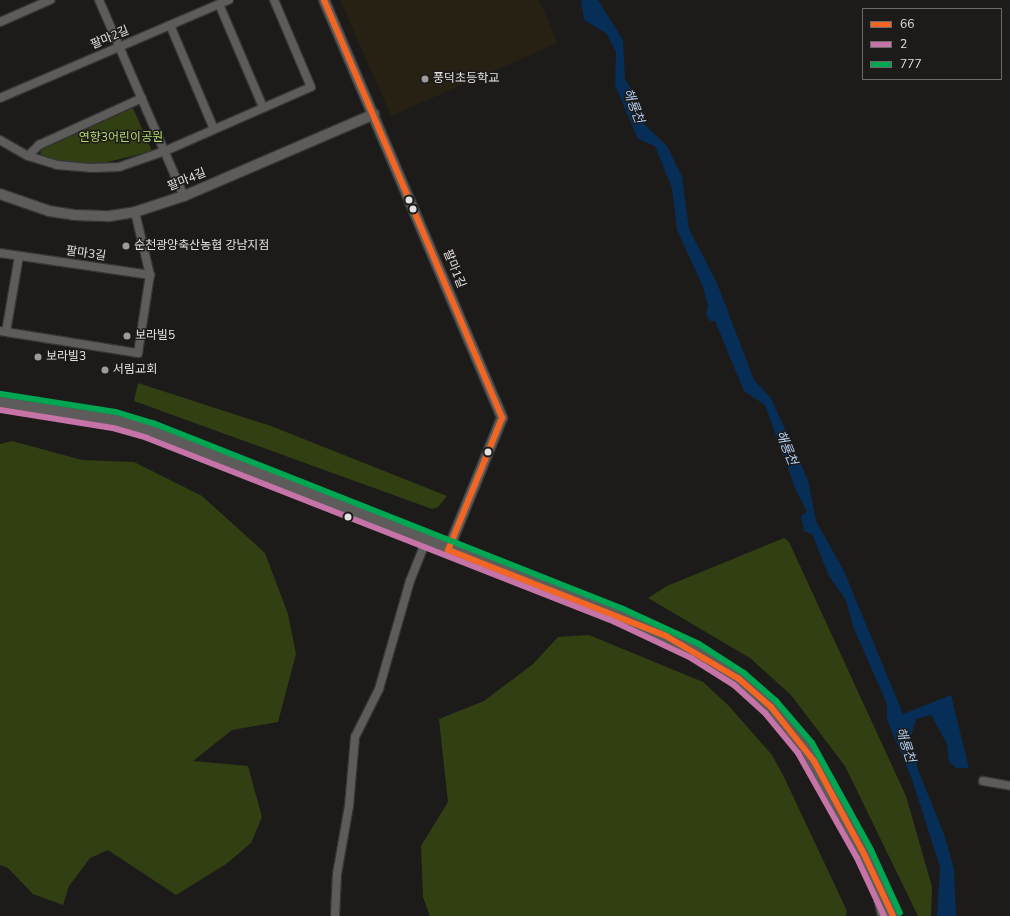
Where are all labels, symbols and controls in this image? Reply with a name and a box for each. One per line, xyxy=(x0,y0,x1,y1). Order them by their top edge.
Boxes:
legend xyxy=(862,8,1002,80)
text: 66 xyxy=(900,16,914,32)
street label: 팔마2길 xyxy=(89,23,131,53)
text: 2 xyxy=(900,36,907,52)
text: 777 xyxy=(900,56,922,72)
place label: 풍덕초등학교 xyxy=(433,72,499,86)
marker: 풍덕초등학교 xyxy=(420,74,430,84)
water label: 해룡천 xyxy=(619,86,647,126)
park label: 연향3어린이공원 xyxy=(79,131,163,145)
street label: 팔마4길 xyxy=(166,166,208,194)
unlabelled marker xyxy=(404,195,414,205)
unlabelled marker xyxy=(408,204,418,214)
place label: 순천광양축산농협 강남지점 xyxy=(134,239,270,253)
marker: 순천광양축산농협 강남지점 xyxy=(121,241,131,251)
street label: 팔마3길 xyxy=(65,244,107,264)
street label: 팔마1길 xyxy=(440,248,468,290)
place label: 보라빌5 xyxy=(135,329,175,343)
marker: 보라빌5 xyxy=(122,331,132,341)
place label: 보라빌3 xyxy=(46,350,86,364)
marker: 보라빌3 xyxy=(33,352,43,362)
place label: 서림교회 xyxy=(113,363,157,377)
marker: 서림교회 xyxy=(100,365,110,375)
water label: 해룡천 xyxy=(772,428,800,468)
unlabelled marker xyxy=(483,447,493,457)
unlabelled marker xyxy=(343,512,353,522)
water label: 해룡천 xyxy=(892,726,918,764)

